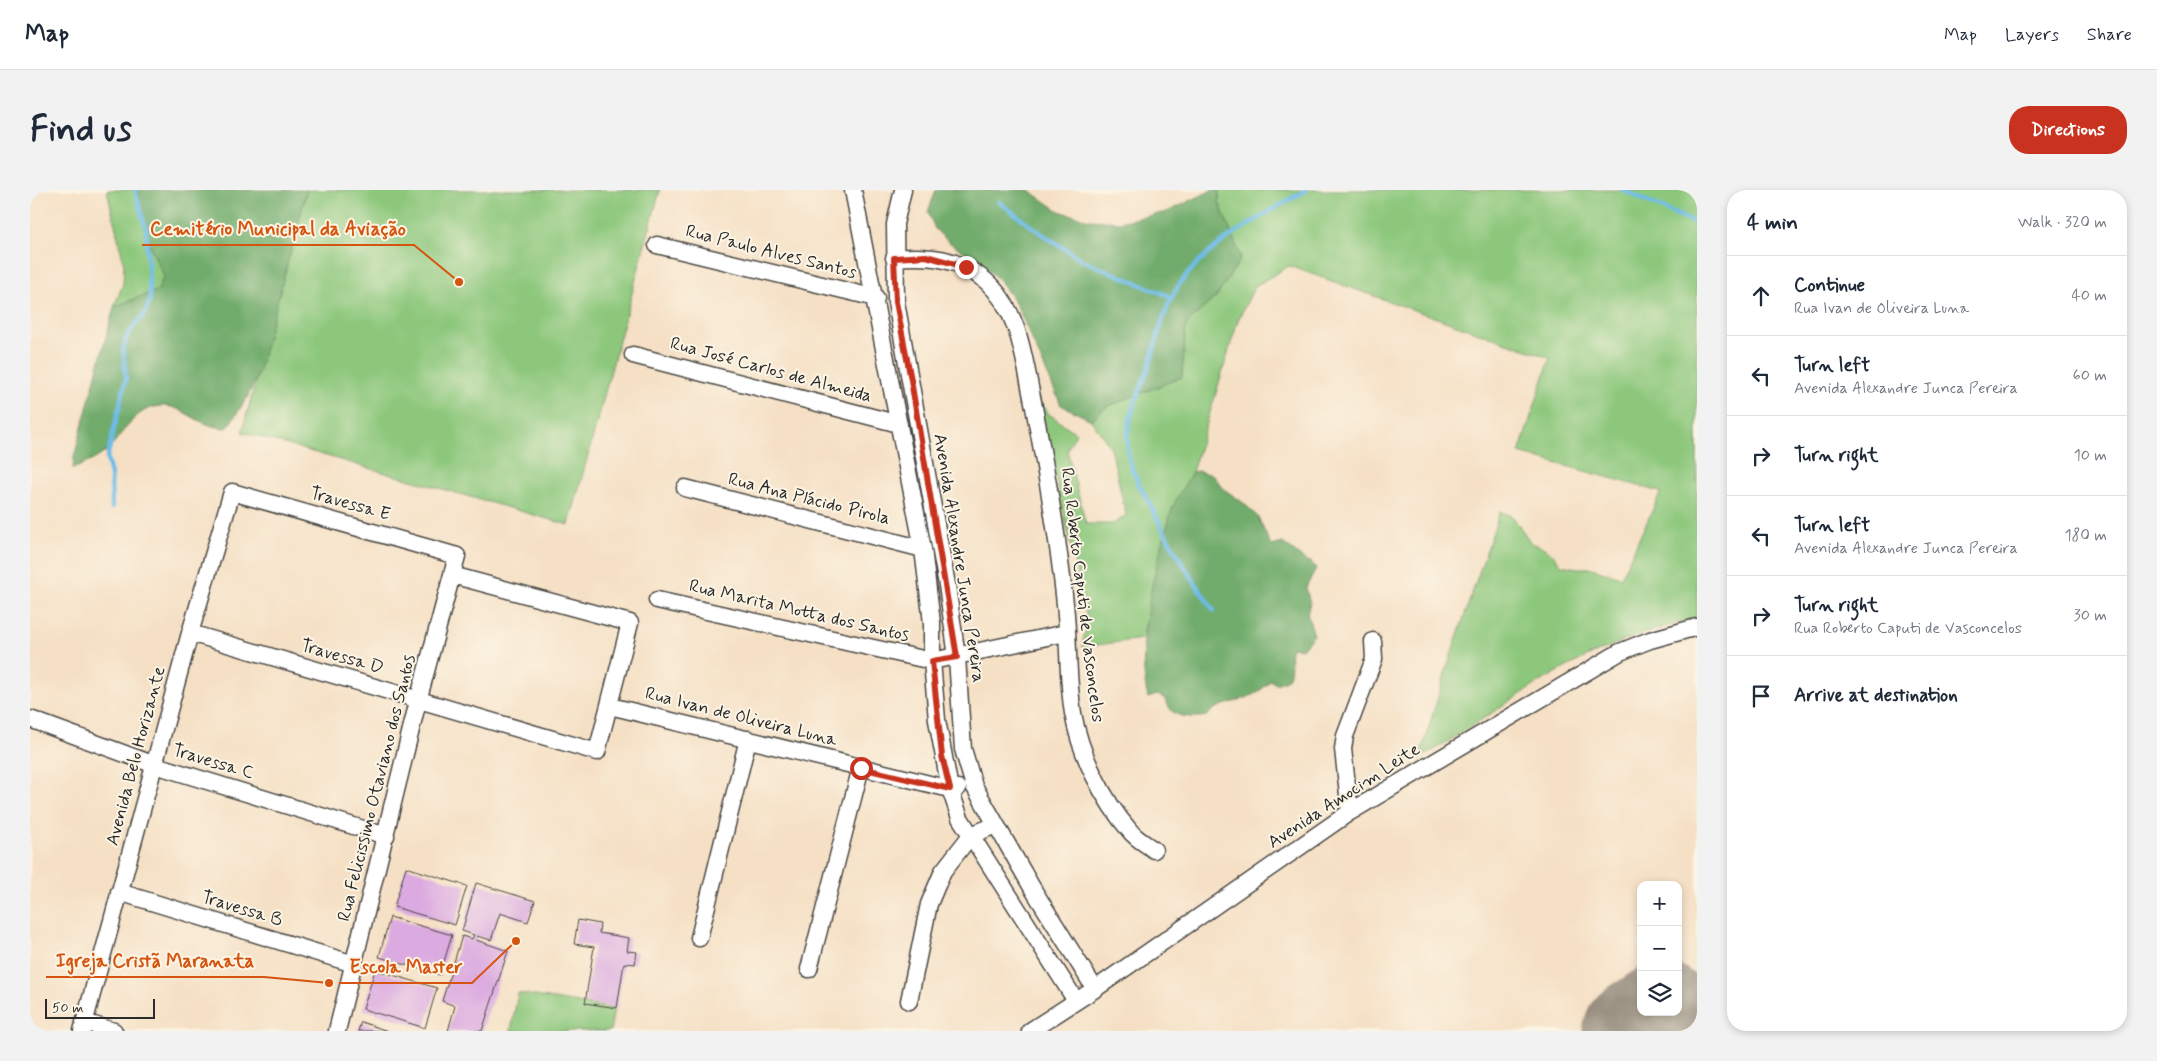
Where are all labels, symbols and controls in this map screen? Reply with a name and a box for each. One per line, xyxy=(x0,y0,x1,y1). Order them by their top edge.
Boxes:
text: Map xyxy=(25,19,69,50)
text: Map xyxy=(1944,23,1977,47)
text: Layers xyxy=(2005,23,2059,47)
text: Share xyxy=(2087,23,2132,47)
button: Directions xyxy=(2009,106,2127,154)
text: Find us xyxy=(30,107,132,153)
text: 4 min xyxy=(1747,209,1798,237)
callout: Cemitério Municipal da Aviação xyxy=(142,211,414,245)
text: Walk · 320 m xyxy=(2018,212,2107,233)
text: Cemitério Municipal da Aviação xyxy=(150,217,406,242)
street label: Rua Paulo Alves Santos xyxy=(683,219,859,285)
route end xyxy=(955,256,978,279)
text: Continue xyxy=(1794,273,1865,298)
icon: ahead xyxy=(1747,282,1775,310)
text: 40 m xyxy=(2071,285,2107,306)
text: Rua Ivan de Oliveira Luna xyxy=(1794,298,1969,319)
street label: Rua José Carlos de Almeida xyxy=(667,331,875,409)
text: Turn left xyxy=(1794,353,1870,378)
icon: left xyxy=(1747,362,1775,390)
text: 60 m xyxy=(2073,365,2107,386)
text: Avenida Alexandre Junca Pereira xyxy=(1794,378,2018,399)
street label: Avenida Alexandre Junca Pereira xyxy=(927,432,991,684)
icon: right xyxy=(1747,442,1775,470)
text: Turn right xyxy=(1794,443,1878,468)
text: 10 m xyxy=(2074,445,2107,466)
street label: Rua Roberto Caputi de Vasconcelos xyxy=(1054,466,1110,724)
street label: Rua Ana Plácido Pirola xyxy=(725,467,893,531)
street label: Travessa E xyxy=(307,481,393,527)
text: Turn left xyxy=(1794,513,1870,538)
icon: left xyxy=(1747,522,1775,550)
text: 180 m xyxy=(2064,525,2107,546)
text: Avenida Alexandre Junca Pereira xyxy=(1794,538,2018,559)
street label: Rua Marita Motta dos Santos xyxy=(687,574,911,648)
text: Turn right xyxy=(1794,593,1878,618)
icon: right xyxy=(1747,602,1775,630)
text: 30 m xyxy=(2074,605,2107,626)
text: Rua Roberto Caputi de Vasconcelos xyxy=(1794,618,2022,639)
street label: Travessa D xyxy=(298,634,386,680)
street label: Rua Felicissimo Otaviano dos Santos xyxy=(332,652,422,924)
street label: Avenida Belo Horizante xyxy=(101,664,172,848)
street label: Rua Ivan de Oliveira Luna xyxy=(643,682,840,753)
icon: arrive xyxy=(1747,682,1775,710)
text: Arrive at destination xyxy=(1794,683,1958,708)
street label: Travessa C xyxy=(169,738,257,786)
street label: Avenida Amocim Leite xyxy=(1263,738,1425,854)
route start xyxy=(850,757,873,780)
map controls xyxy=(1637,881,1682,1016)
button: + xyxy=(1637,881,1682,926)
street label: Travessa B xyxy=(198,885,286,933)
button: − xyxy=(1637,926,1682,971)
callout: Igreja Cristã Maranata xyxy=(46,943,264,977)
text: Igreja Cristã Maranata xyxy=(56,949,255,975)
callout: Escola Master xyxy=(339,949,472,983)
text: Escola Master xyxy=(349,955,463,980)
button: layers xyxy=(1637,971,1682,1016)
scale bar xyxy=(45,996,155,1019)
text: 50 m xyxy=(52,999,83,1017)

